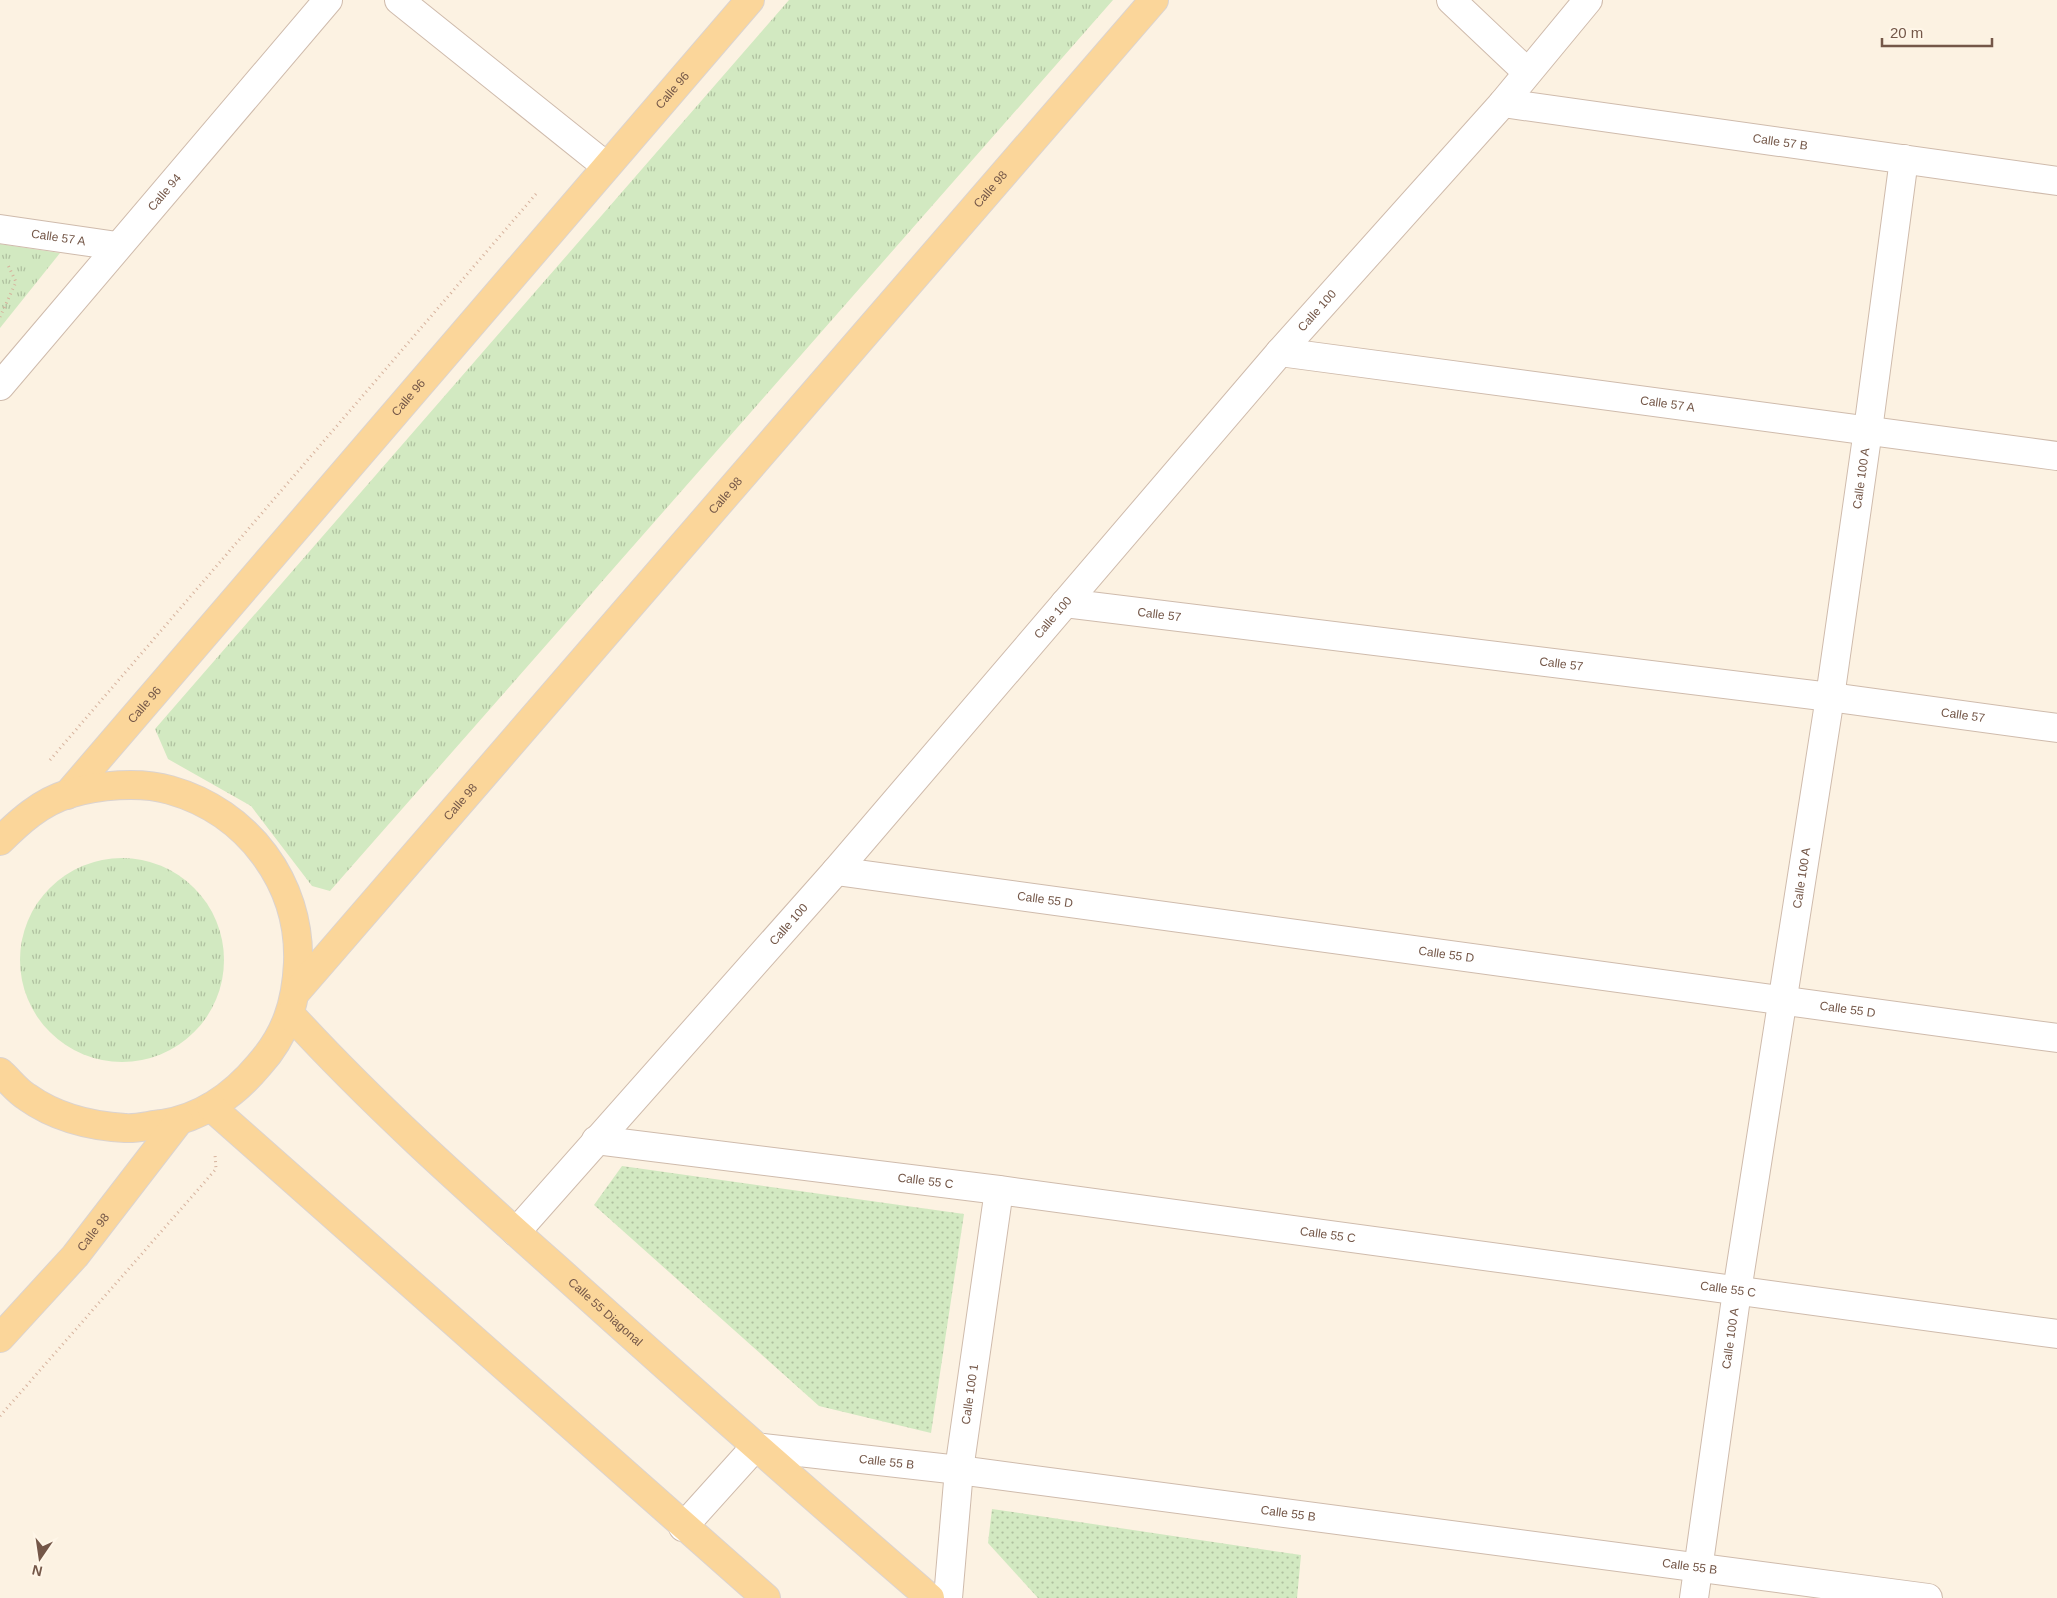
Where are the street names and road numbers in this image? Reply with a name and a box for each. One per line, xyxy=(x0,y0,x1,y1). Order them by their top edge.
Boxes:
street label: Calle 96 xyxy=(653,69,692,112)
street label: Calle 57 B xyxy=(1752,131,1809,153)
street label: Calle 98 xyxy=(971,168,1010,210)
street label: Calle 94 xyxy=(145,171,184,214)
street label: Calle 57 A xyxy=(30,227,87,248)
street label: Calle 100 xyxy=(1295,287,1339,334)
street label: Calle 96 xyxy=(389,376,428,419)
street label: Calle 57 A xyxy=(1639,393,1696,414)
street label: Calle 100 A xyxy=(1850,447,1872,510)
street label: Calle 98 xyxy=(706,474,745,517)
street label: Calle 100 xyxy=(1031,593,1075,641)
street label: Calle 57 xyxy=(1137,605,1182,624)
street label: Calle 57 xyxy=(1539,654,1584,674)
street label: Calle 96 xyxy=(125,683,164,726)
street label: Calle 57 xyxy=(1940,705,1986,725)
street label: Calle 98 xyxy=(441,780,480,823)
street label: Calle 100 A xyxy=(1790,847,1813,909)
street label: Calle 55 D xyxy=(1016,889,1074,910)
street label: Calle 100 xyxy=(767,901,811,948)
street label: Calle 55 D xyxy=(1418,944,1475,965)
street label: Calle 55 D xyxy=(1819,999,1877,1020)
street label: Calle 55 C xyxy=(897,1170,955,1191)
street label: Calle 98 xyxy=(74,1210,112,1254)
street label: Calle 55 C xyxy=(1299,1224,1357,1246)
street label: Calle 55 Diagonal xyxy=(565,1275,645,1349)
street label: Calle 55 C xyxy=(1699,1279,1757,1300)
street label: Calle 100 A xyxy=(1719,1307,1742,1370)
street label: Calle 100 1 xyxy=(959,1363,981,1425)
street label: Calle 55 B xyxy=(858,1452,915,1472)
street label: Calle 55 B xyxy=(1260,1503,1317,1524)
street label: Calle 55 B xyxy=(1661,1556,1718,1577)

